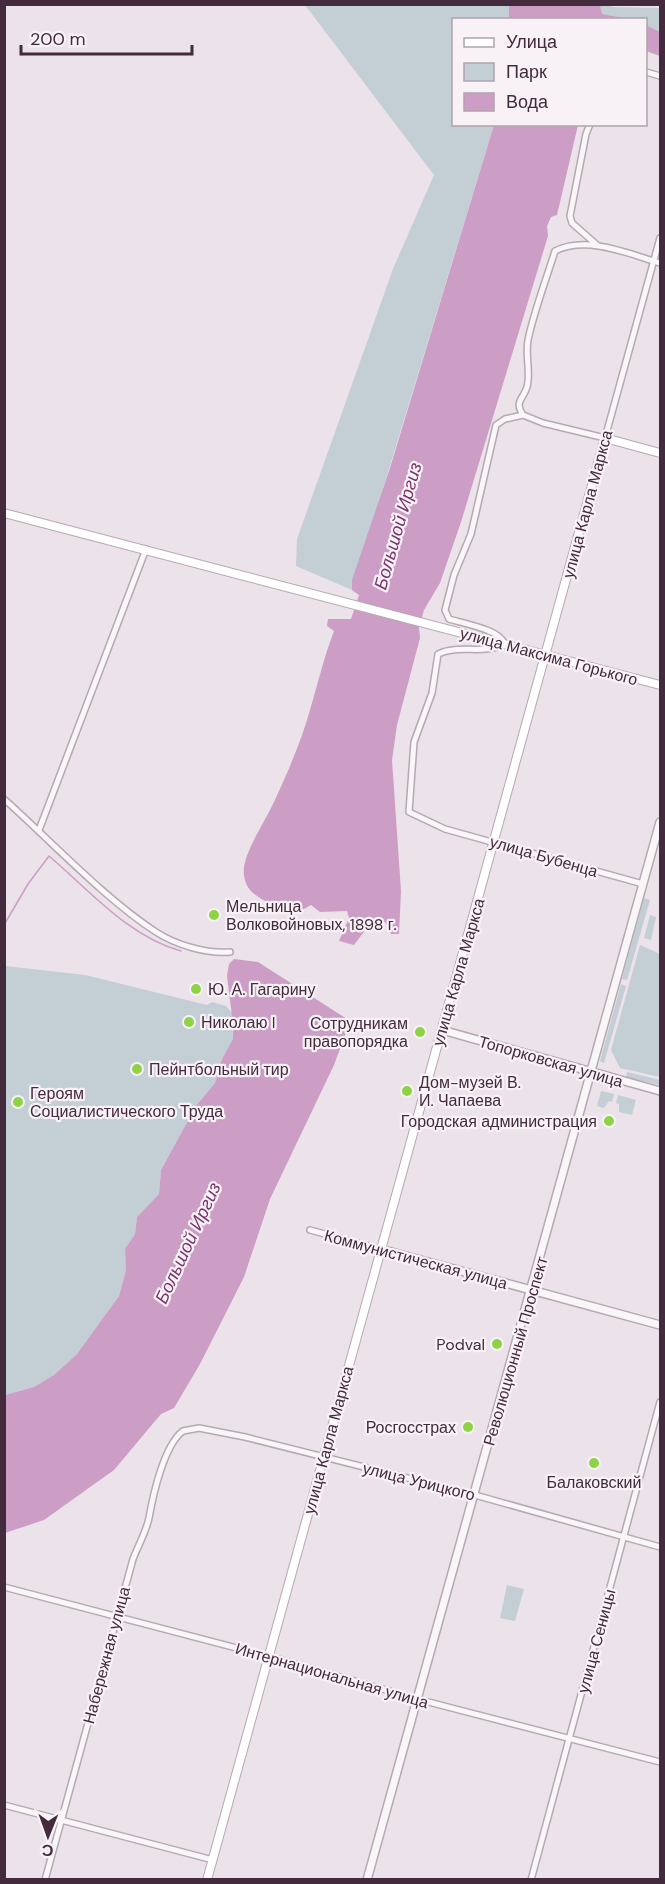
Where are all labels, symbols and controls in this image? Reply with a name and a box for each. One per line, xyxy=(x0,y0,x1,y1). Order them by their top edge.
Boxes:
scale bar xyxy=(21,18,192,56)
legend xyxy=(452,18,647,126)
text: 200 m xyxy=(30,27,86,51)
text: Улица xyxy=(506,30,558,54)
text: Парк xyxy=(506,60,547,84)
text: Вода xyxy=(506,90,549,114)
street label: улица Карла Маркса xyxy=(558,428,617,581)
water label: Большой Иргиз xyxy=(368,460,428,592)
street label: улица Максима Горького xyxy=(458,623,640,690)
street label: улица Бубенца xyxy=(487,831,600,882)
place label: Мельница Волковойновых, 1898 г. xyxy=(226,896,397,935)
street label: улица Карла Маркса xyxy=(427,896,490,1048)
marker: Мельница Волковойновых, 1898 г. xyxy=(207,908,221,922)
place label: Ю. А. Гагарину xyxy=(208,979,315,1000)
marker: Ю. А. Гагарину xyxy=(189,982,203,996)
place label: Николаю I xyxy=(201,1012,275,1033)
place label: Сотрудникам правопорядка xyxy=(304,1013,408,1052)
marker: Николаю I xyxy=(182,1015,196,1029)
marker: Сотрудникам правопорядка xyxy=(413,1025,427,1039)
street label: Топорковская улица xyxy=(476,1031,626,1092)
place label: Пейнтбольный тир xyxy=(149,1059,289,1080)
marker: Пейнтбольный тир xyxy=(130,1062,144,1076)
place label: Дом-музей В. И. Чапаева xyxy=(419,1072,521,1111)
place label: Героям Социалистического Труда xyxy=(30,1083,223,1122)
marker: Дом-музей В. И. Чапаева xyxy=(400,1084,414,1098)
marker: Героям Социалистического Труда xyxy=(11,1095,25,1109)
place label: Городская администрация xyxy=(401,1111,597,1132)
marker: Городская администрация xyxy=(602,1114,616,1128)
water label: Большой Иргиз xyxy=(149,1179,227,1307)
street label: Коммунистическая улица xyxy=(322,1225,510,1294)
street label: Революционный Проспект xyxy=(478,1253,553,1448)
place label: Podval xyxy=(436,1334,485,1355)
marker: Podval xyxy=(490,1337,504,1351)
street label: улица Карла Маркса xyxy=(299,1364,358,1517)
place label: Росгосстрах xyxy=(366,1417,456,1438)
marker: Росгосстрах xyxy=(461,1420,475,1434)
marker: Балаковский xyxy=(587,1456,601,1470)
street label: улица Урицкого xyxy=(360,1457,477,1506)
place label: Балаковский xyxy=(547,1472,641,1493)
street label: Набережная улица xyxy=(78,1584,135,1726)
street label: улица Сеницы xyxy=(572,1587,620,1696)
street label: Интернациональная улица xyxy=(233,1638,431,1713)
north arrow xyxy=(18,1806,78,1866)
text: С xyxy=(41,1840,54,1861)

